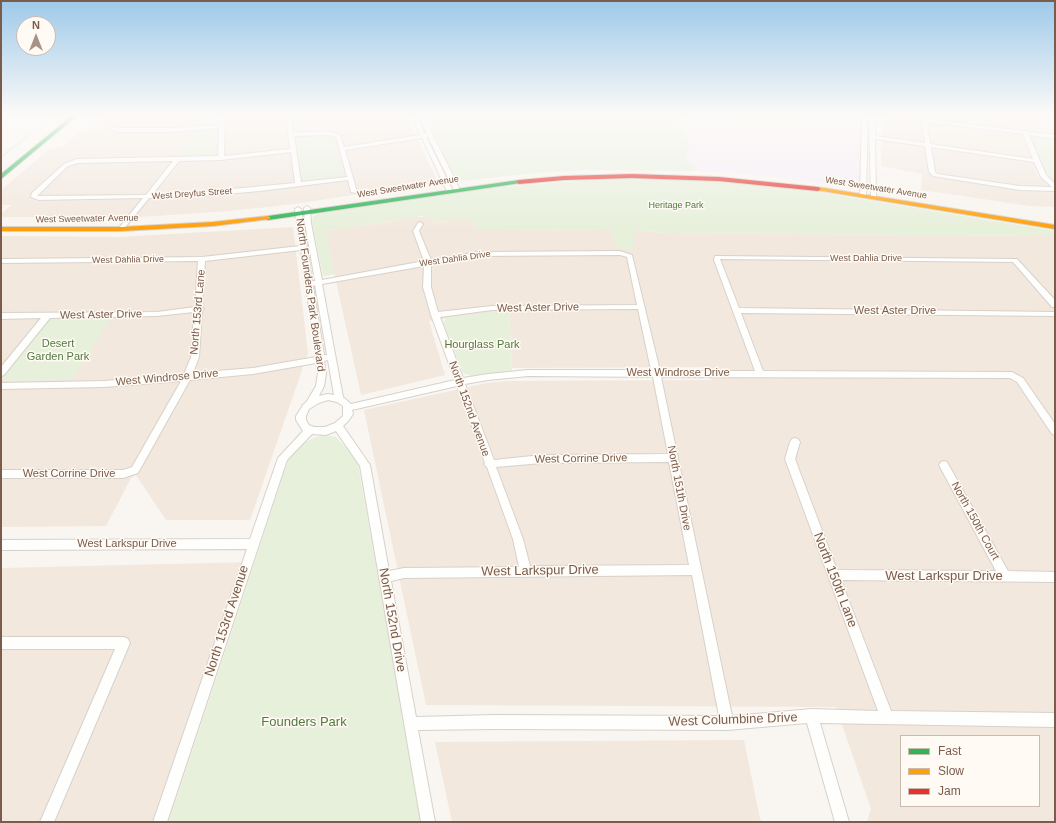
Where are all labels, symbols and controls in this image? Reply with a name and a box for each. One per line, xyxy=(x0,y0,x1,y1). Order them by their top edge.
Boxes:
north arrow xyxy=(16,16,56,56)
text: N xyxy=(32,19,40,31)
street label: West Sweetwater Avenue xyxy=(356,174,460,200)
street label: West Sweetwater Avenue xyxy=(824,175,928,201)
street label: West Dreyfus Street xyxy=(152,186,232,202)
park label: Heritage Park xyxy=(648,201,704,211)
street label: West Sweetwater Avenue xyxy=(36,213,138,225)
street label: North Founders Park Boulevard xyxy=(293,217,327,373)
street label: West Dahlia Drive xyxy=(419,249,491,269)
street label: West Dahlia Drive xyxy=(92,254,164,266)
street label: West Dahlia Drive xyxy=(830,254,902,264)
street label: North 153rd Lane xyxy=(188,269,208,355)
street label: West Aster Drive xyxy=(497,301,579,315)
street label: West Aster Drive xyxy=(854,304,936,318)
street label: West Aster Drive xyxy=(60,308,142,322)
park label: Desert Garden Park xyxy=(27,337,89,363)
park label: Hourglass Park xyxy=(444,338,520,352)
street label: North 152nd Avenue xyxy=(446,359,492,459)
street label: West Windrose Drive xyxy=(626,366,730,380)
street label: West Windrose Drive xyxy=(115,367,219,389)
street label: North 151th Drive xyxy=(664,444,694,532)
street label: West Corrine Drive xyxy=(535,452,627,466)
street label: West Corrine Drive xyxy=(23,467,115,481)
street label: North 150th Court xyxy=(948,480,1002,562)
street label: North 150th Lane xyxy=(810,530,860,630)
street label: West Larkspur Drive xyxy=(77,537,177,551)
street label: West Larkspur Drive xyxy=(481,562,599,580)
street label: North 153rd Avenue xyxy=(202,563,252,679)
street label: North 152nd Drive xyxy=(375,567,409,673)
street label: West Larkspur Drive xyxy=(885,568,1003,584)
street label: West Columbine Drive xyxy=(668,710,798,730)
park label: Founders Park xyxy=(261,714,347,730)
legend xyxy=(900,735,1040,807)
text: Fast xyxy=(938,744,961,758)
text: Slow xyxy=(938,764,964,778)
text: Jam xyxy=(938,784,961,798)

